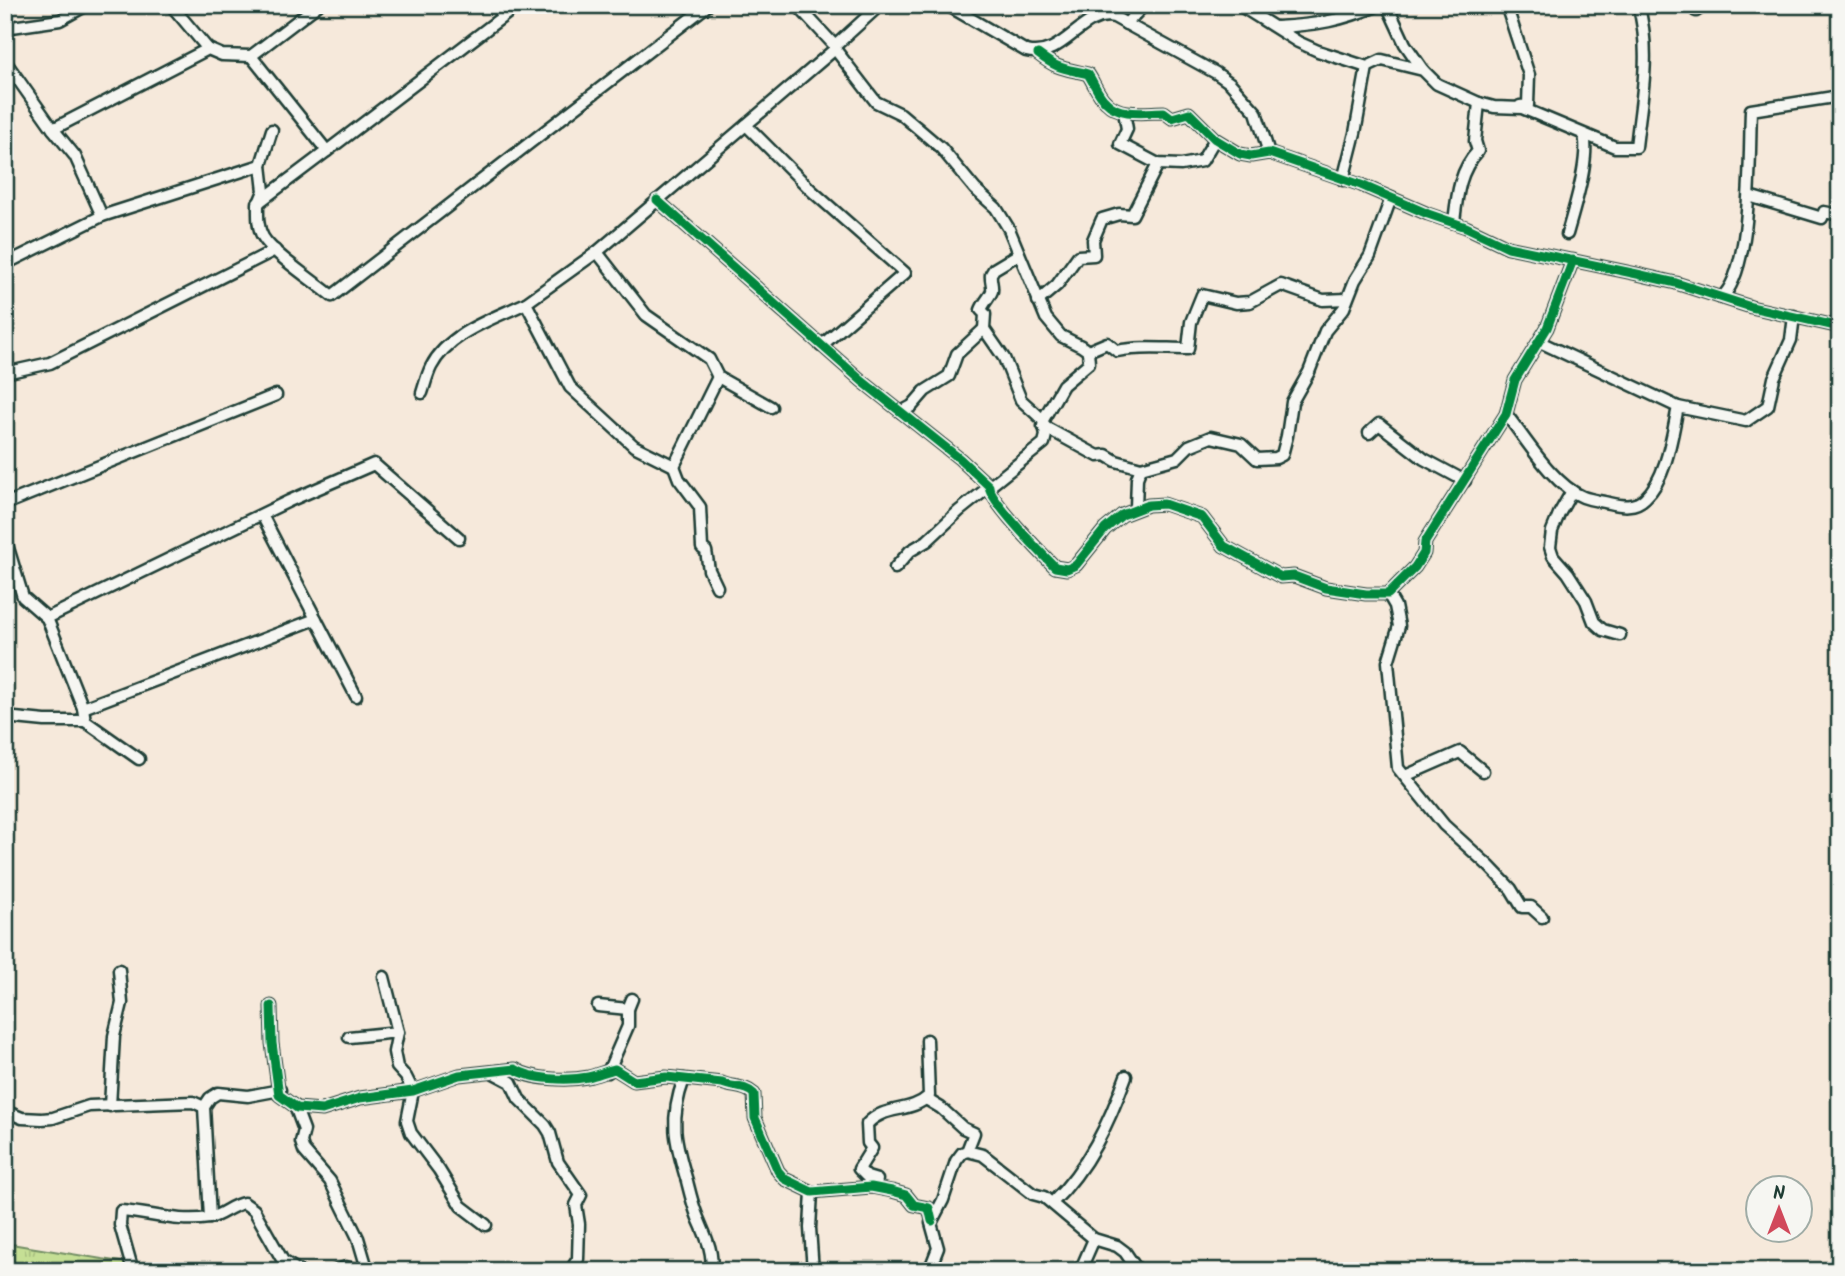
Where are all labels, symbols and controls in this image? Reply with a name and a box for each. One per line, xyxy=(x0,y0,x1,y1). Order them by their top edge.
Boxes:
north arrow xyxy=(1744,1174,1814,1244)
text: N xyxy=(1773,1179,1785,1209)

